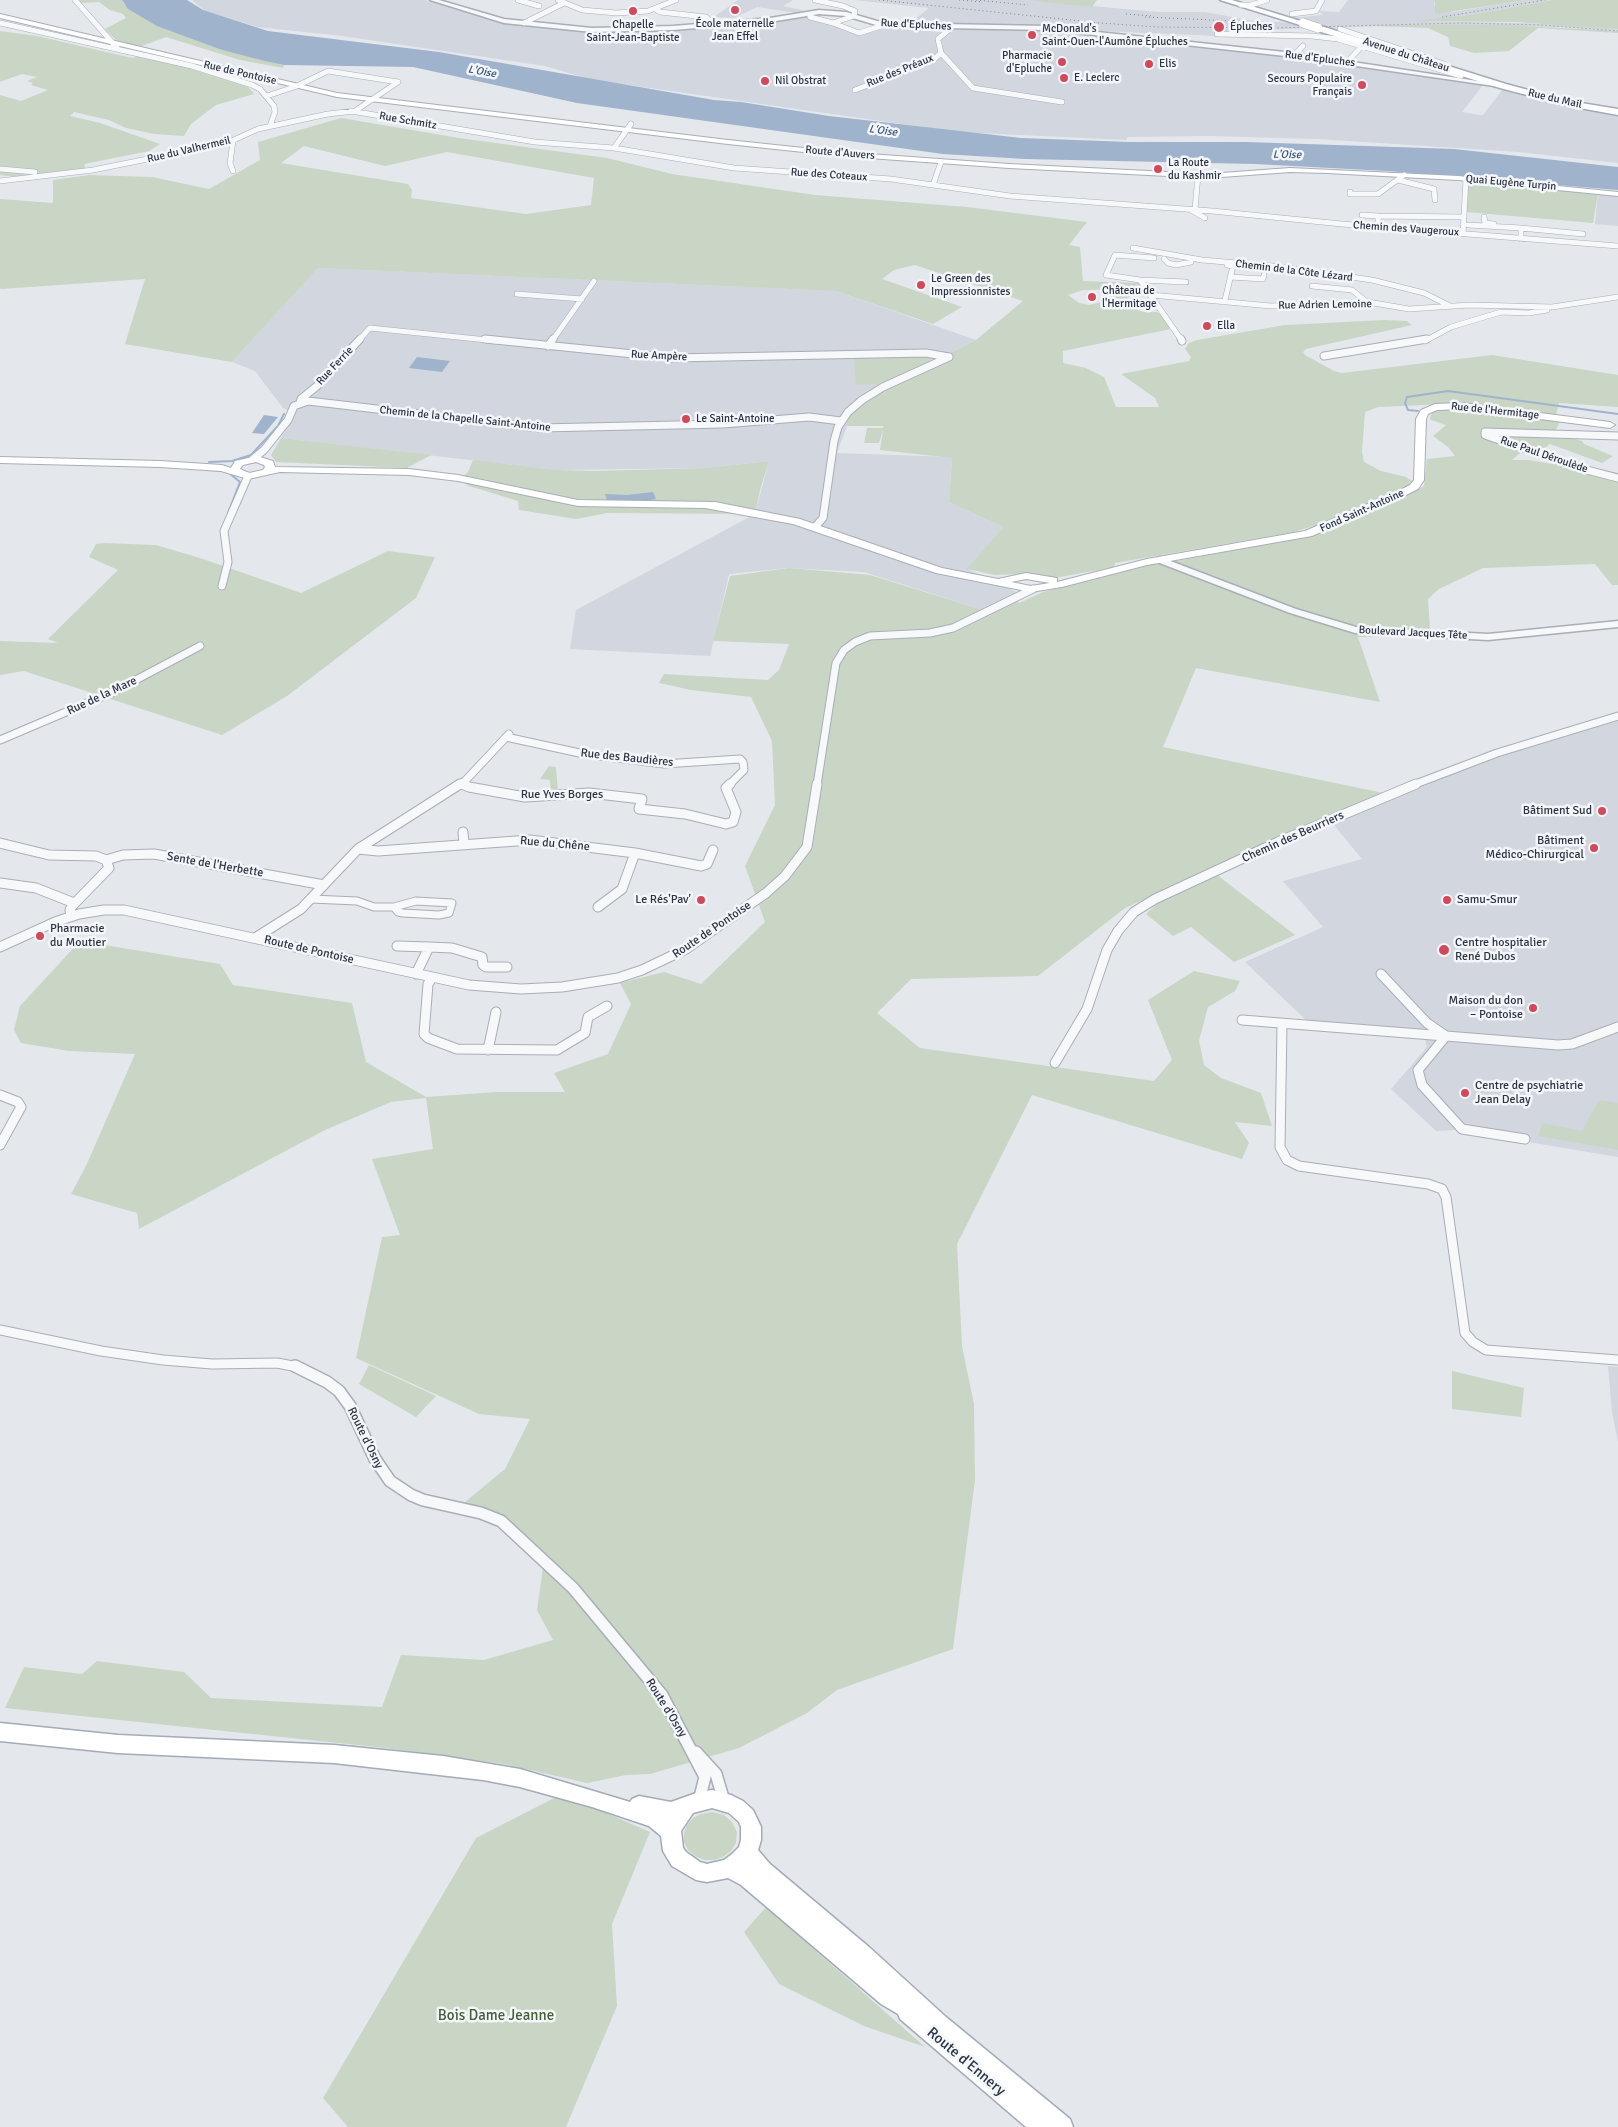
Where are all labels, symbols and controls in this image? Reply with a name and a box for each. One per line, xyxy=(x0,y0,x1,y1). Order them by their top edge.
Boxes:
marker: École maternelle Jean Effel xyxy=(729,4,741,16)
marker: Chapelle Saint-Jean-Baptiste xyxy=(627,5,639,17)
place label: École maternelle Jean Effel xyxy=(696,17,774,43)
street label: Rue d'Epluches xyxy=(880,17,952,33)
place label: Chapelle Saint-Jean-Baptiste xyxy=(586,18,680,44)
marker: Épluches xyxy=(1212,20,1226,34)
place label: Épluches xyxy=(1230,20,1273,34)
place label: McDonald's Saint-Ouen-l'Aumône Épluches xyxy=(1042,22,1188,48)
marker: McDonald's Saint-Ouen-l'Aumône Épluches xyxy=(1026,29,1038,41)
street label: Avenue du Château xyxy=(1361,35,1451,75)
street label: Rue d'Epluches xyxy=(1284,48,1356,70)
place label: Pharmacie d'Epluche xyxy=(1002,49,1052,75)
street label: Rue des Préaux xyxy=(865,52,935,90)
marker: Pharmacie d'Epluche xyxy=(1056,56,1068,68)
place label: Elis xyxy=(1159,57,1176,71)
street label: Rue de Pontoise xyxy=(202,58,278,88)
marker: Elis xyxy=(1143,58,1155,70)
water label: L'Oise xyxy=(467,63,497,81)
place label: E. Leclerc xyxy=(1074,71,1119,85)
marker: E. Leclerc xyxy=(1058,72,1070,84)
place label: Secours Populaire Français xyxy=(1268,72,1352,98)
place label: Nil Obstrat xyxy=(775,74,826,88)
marker: Nil Obstrat xyxy=(759,75,771,87)
marker: Secours Populaire Français xyxy=(1356,79,1368,91)
street label: Rue du Mail xyxy=(1527,86,1583,112)
street label: Rue Schmitz xyxy=(378,109,438,133)
water label: L'Oise xyxy=(868,122,898,140)
street label: Rue du Valhermeil xyxy=(146,134,232,166)
street label: Route d'Auvers xyxy=(805,143,875,163)
water label: L'Oise xyxy=(1273,148,1301,162)
place label: La Route du Kashmir xyxy=(1168,156,1221,182)
marker: La Route du Kashmir xyxy=(1152,163,1164,175)
street label: Rue des Coteaux xyxy=(790,166,868,184)
street label: Quai Eugène Turpin xyxy=(1465,172,1557,194)
street label: Chemin des Vaugeroux xyxy=(1353,219,1459,239)
street label: Chemin de la Côte Lézard xyxy=(1234,257,1354,285)
place label: Le Green des Impressionnistes xyxy=(931,272,1010,298)
marker: Le Green des Impressionnistes xyxy=(915,279,927,291)
place label: Château de l'Hermitage xyxy=(1102,284,1157,310)
marker: Château de l'Hermitage xyxy=(1086,291,1098,303)
street label: Rue Adrien Lemoine xyxy=(1278,298,1372,312)
place label: Ella xyxy=(1217,319,1235,333)
marker: Ella xyxy=(1201,320,1213,332)
street label: Rue Ferrie xyxy=(314,344,356,388)
street label: Rue Ampère xyxy=(630,348,688,364)
street label: Rue de l'Hermitage xyxy=(1450,400,1540,422)
street label: Chemin de la Chapelle Saint-Antoine xyxy=(379,403,551,435)
place label: Le Saint-Antoine xyxy=(696,412,774,426)
marker: Le Saint-Antoine xyxy=(680,413,692,425)
street label: Rue Paul Déroulède xyxy=(1499,434,1589,476)
street label: Fond Saint-Antoine xyxy=(1318,487,1406,535)
street label: Boulevard Jacques Tête xyxy=(1358,624,1468,642)
street label: Rue de la Mare xyxy=(65,674,139,718)
street label: Rue des Baudières xyxy=(580,746,674,770)
street label: Rue Yves Borges xyxy=(521,788,603,802)
place label: Bâtiment Sud xyxy=(1523,804,1592,818)
marker: Bâtiment Sud xyxy=(1596,805,1608,817)
street label: Chemin des Beurriers xyxy=(1240,808,1346,866)
street label: Rue du Chêne xyxy=(519,834,591,854)
place label: Bâtiment Médico-Chirurgical xyxy=(1486,834,1584,862)
marker: Bâtiment Médico-Chirurgical xyxy=(1588,842,1600,854)
street label: Sente de l'Herbette xyxy=(166,849,264,881)
place label: Le Rés'Pav' xyxy=(635,893,691,907)
place label: Samu-Smur xyxy=(1457,893,1517,907)
marker: Le Rés'Pav' xyxy=(695,894,707,906)
marker: Samu-Smur xyxy=(1441,894,1453,906)
street label: Route de Pontoise xyxy=(670,898,754,962)
place label: Pharmacie du Moutier xyxy=(50,922,106,950)
marker: Pharmacie du Moutier xyxy=(34,930,46,942)
street label: Route de Pontoise xyxy=(263,933,355,967)
place label: Centre hospitalier René Dubos xyxy=(1455,936,1547,964)
marker: Centre hospitalier René Dubos xyxy=(1437,943,1451,957)
place label: Maison du don – Pontoise xyxy=(1449,994,1523,1022)
marker: Maison du don – Pontoise xyxy=(1527,1002,1539,1014)
place label: Centre de psychiatrie Jean Delay xyxy=(1475,1079,1583,1107)
marker: Centre de psychiatrie Jean Delay xyxy=(1459,1087,1471,1099)
street label: Route d'Osny xyxy=(344,1405,386,1471)
street label: Route d'Osny xyxy=(642,1676,690,1740)
park label: Bois Dame Jeanne xyxy=(438,2007,554,2025)
street label: Route d'Ennery xyxy=(923,2024,1009,2100)

